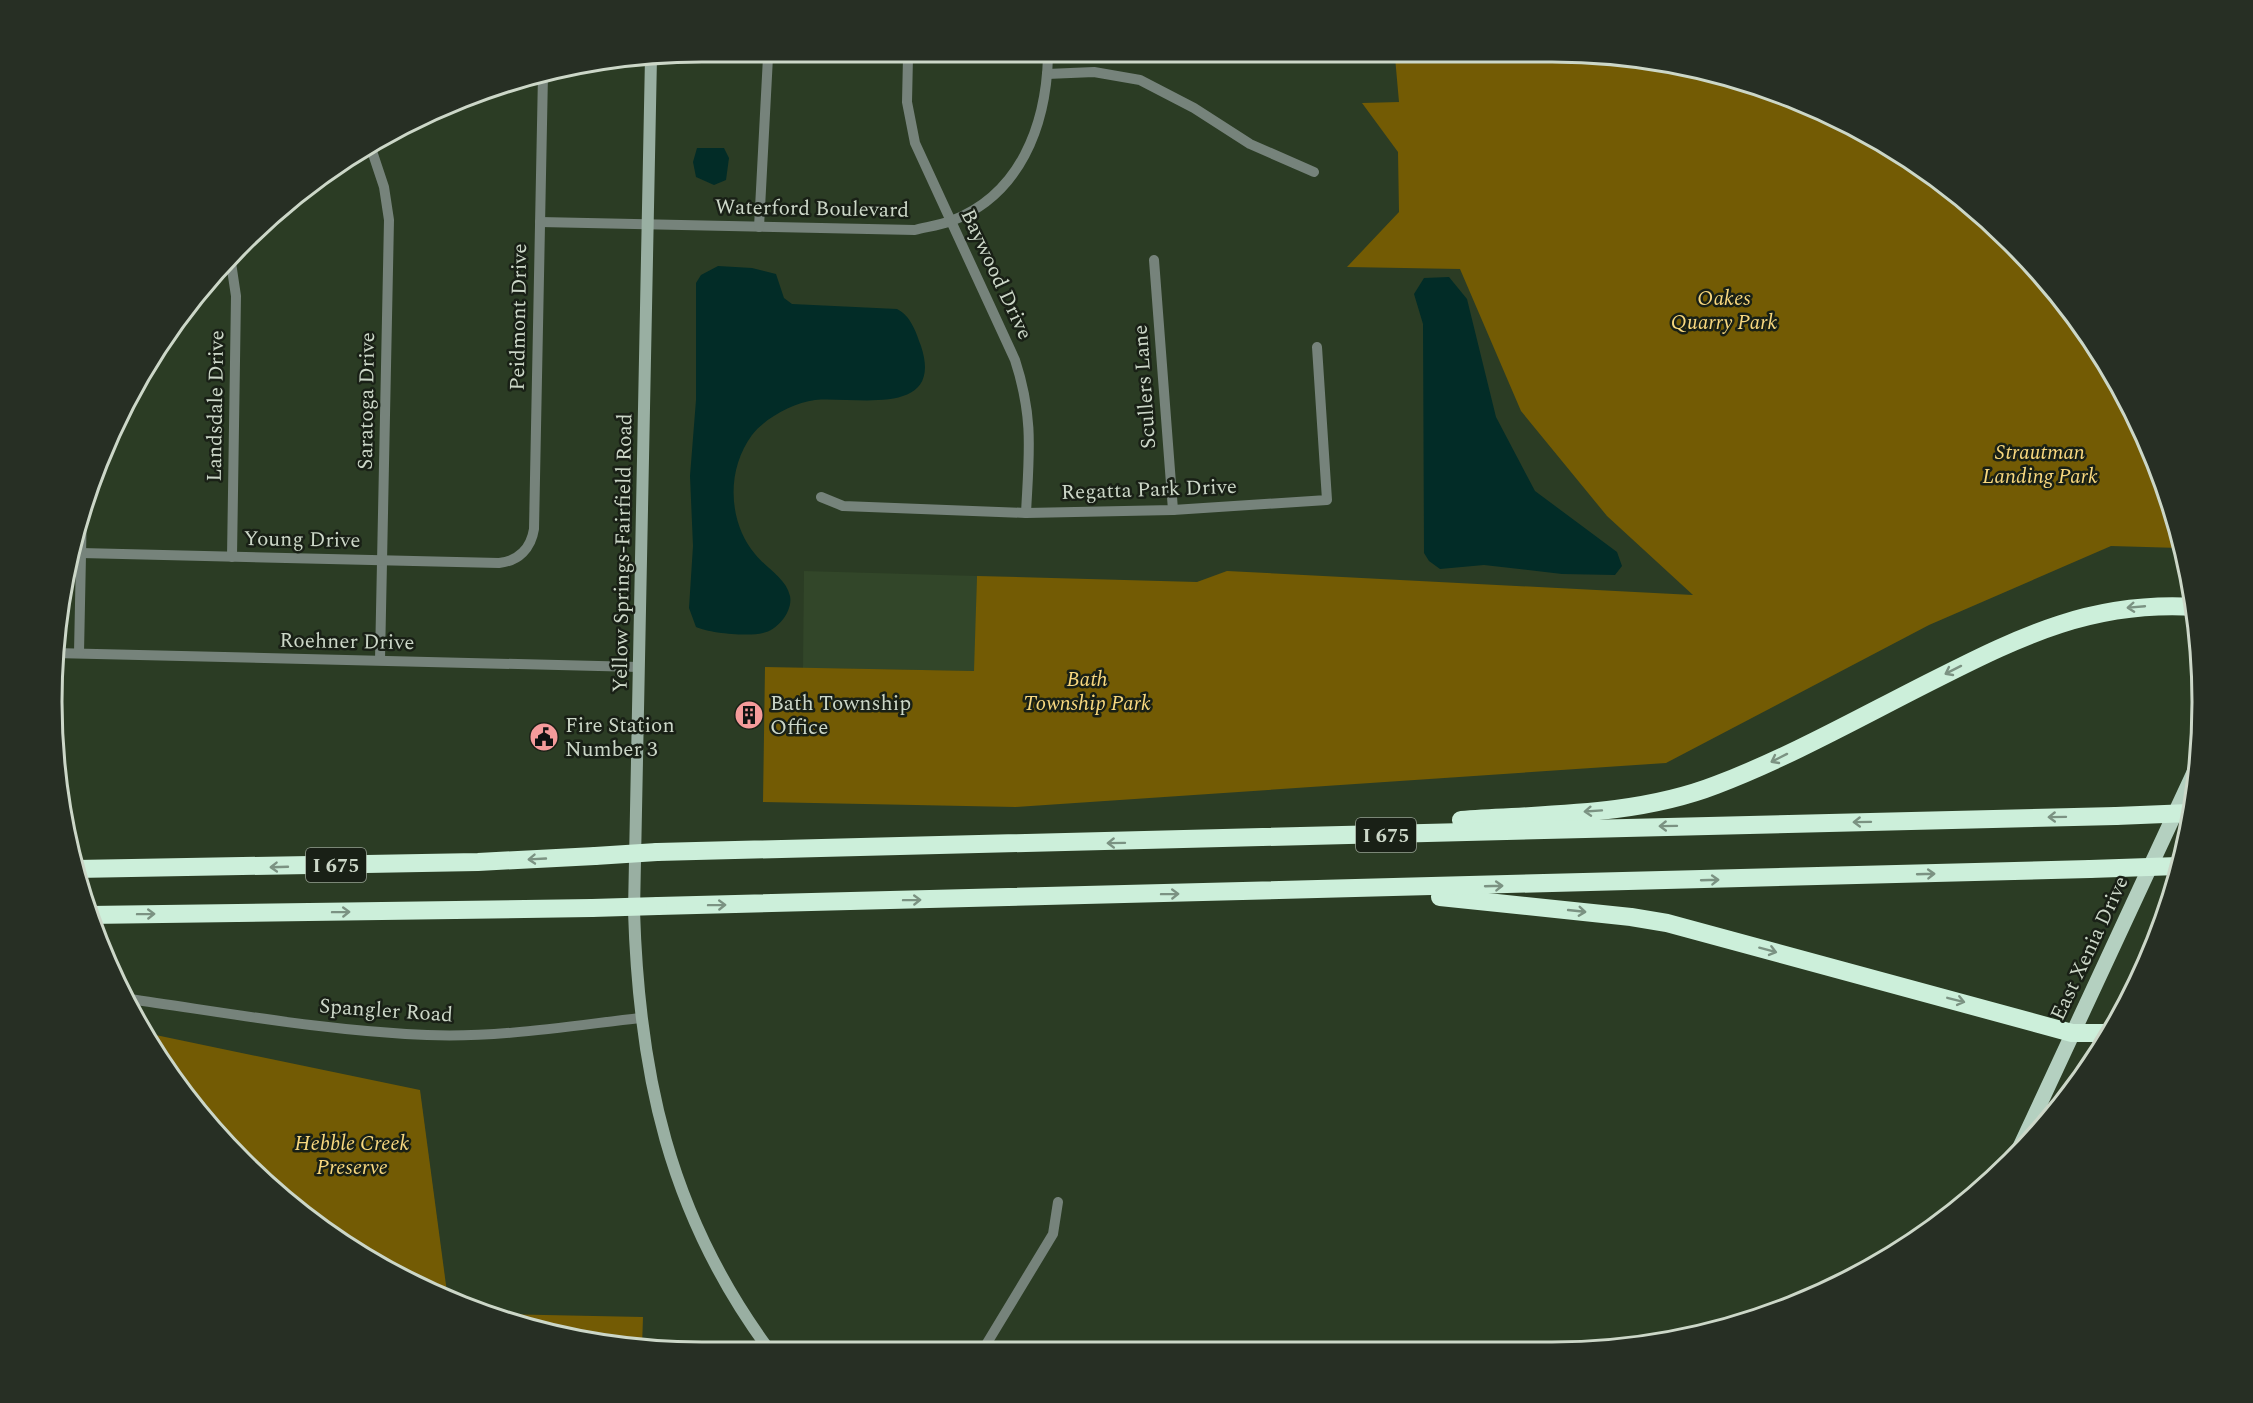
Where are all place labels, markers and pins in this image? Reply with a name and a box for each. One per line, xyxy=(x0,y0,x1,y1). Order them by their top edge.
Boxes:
place label: Bath Township Office xyxy=(770,688,911,744)
building icon: Bath Township Office xyxy=(733,699,765,731)
place label: Fire Station Number 3 xyxy=(565,710,675,766)
public building icon: Fire Station Number 3 xyxy=(528,721,560,753)

